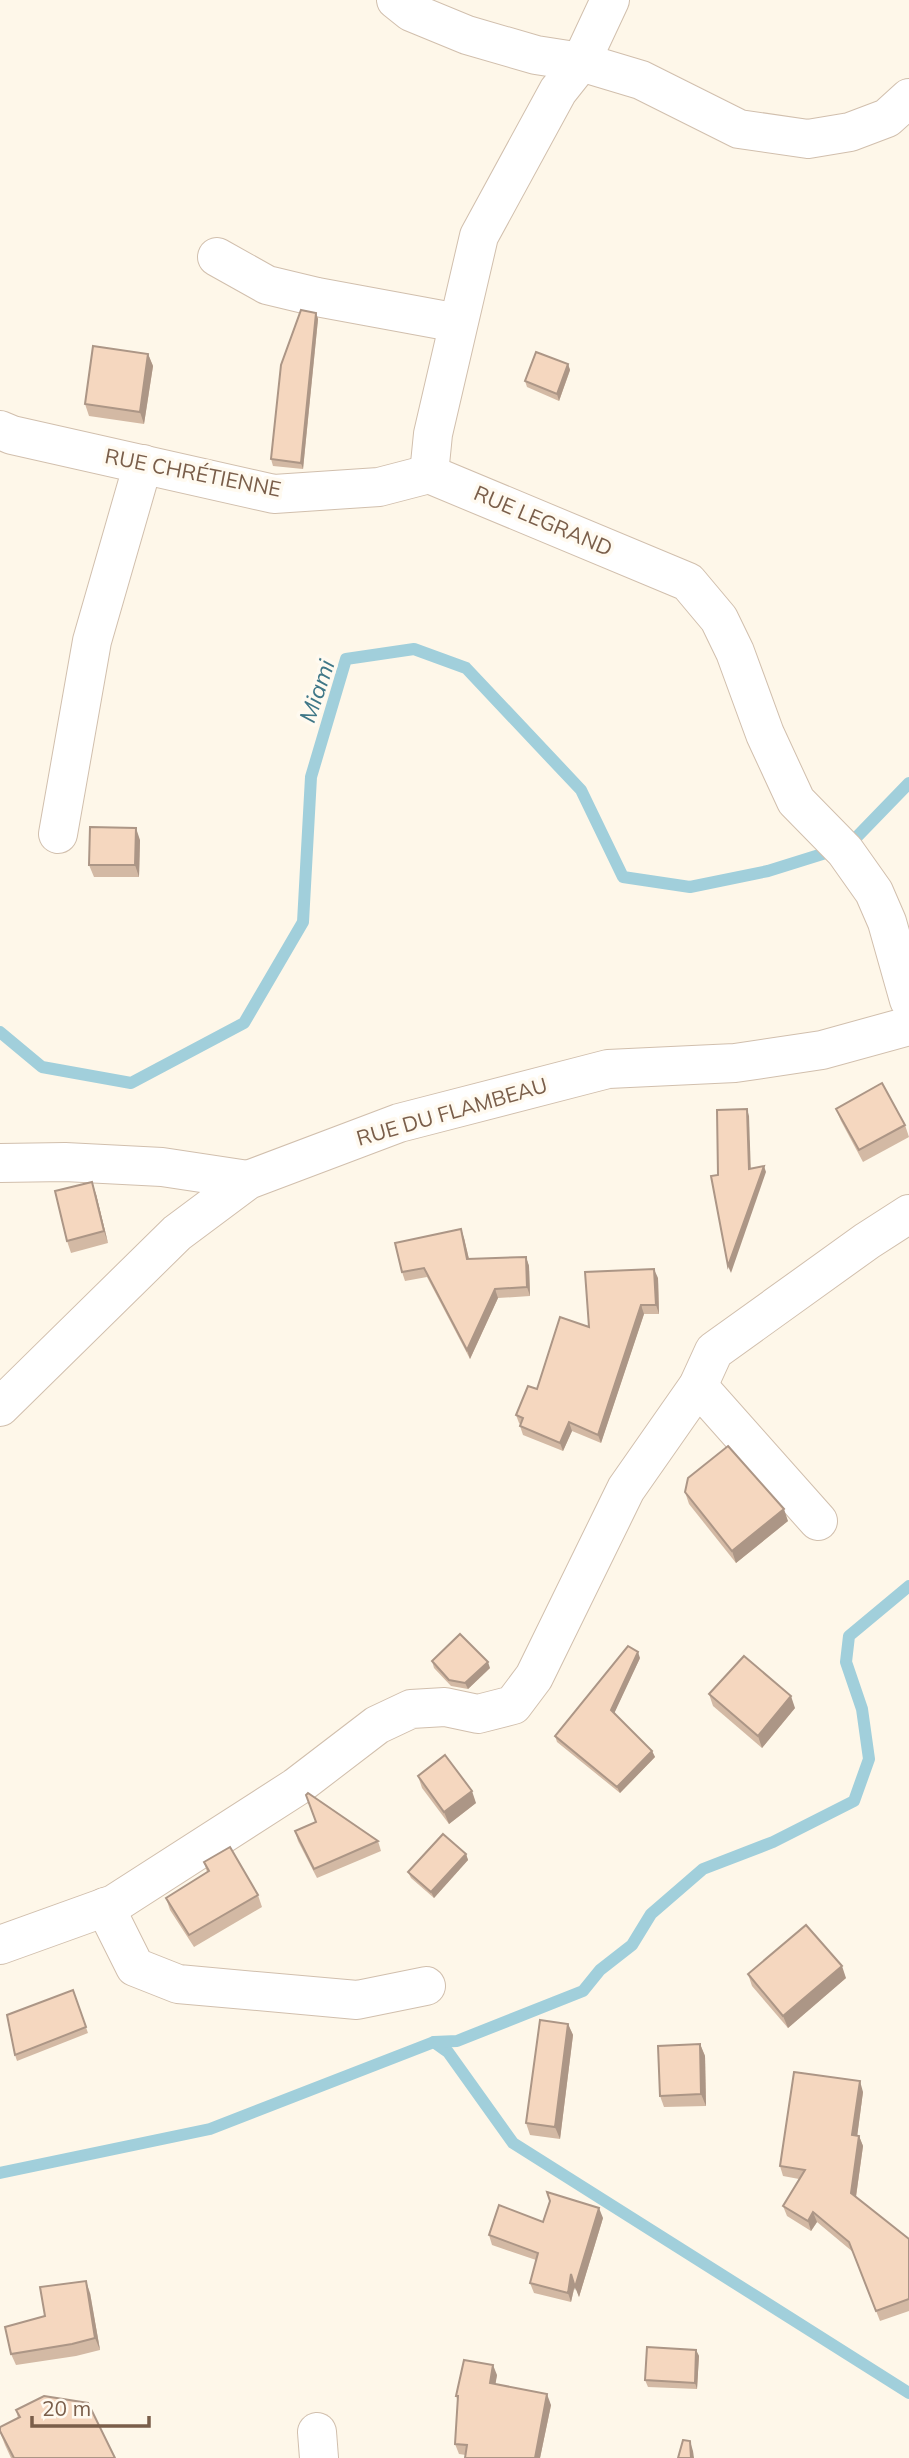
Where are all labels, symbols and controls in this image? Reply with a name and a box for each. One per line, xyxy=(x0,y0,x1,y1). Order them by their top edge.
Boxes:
street label: RUE CHRÉTIENNE xyxy=(103,442,284,502)
street label: RUE LEGRAND xyxy=(470,479,617,561)
water label: Miami xyxy=(292,655,341,726)
street label: RUE DU FLAMBEAU xyxy=(353,1071,550,1151)
scale bar xyxy=(32,2384,149,2428)
text: 20 m xyxy=(42,2395,91,2421)

